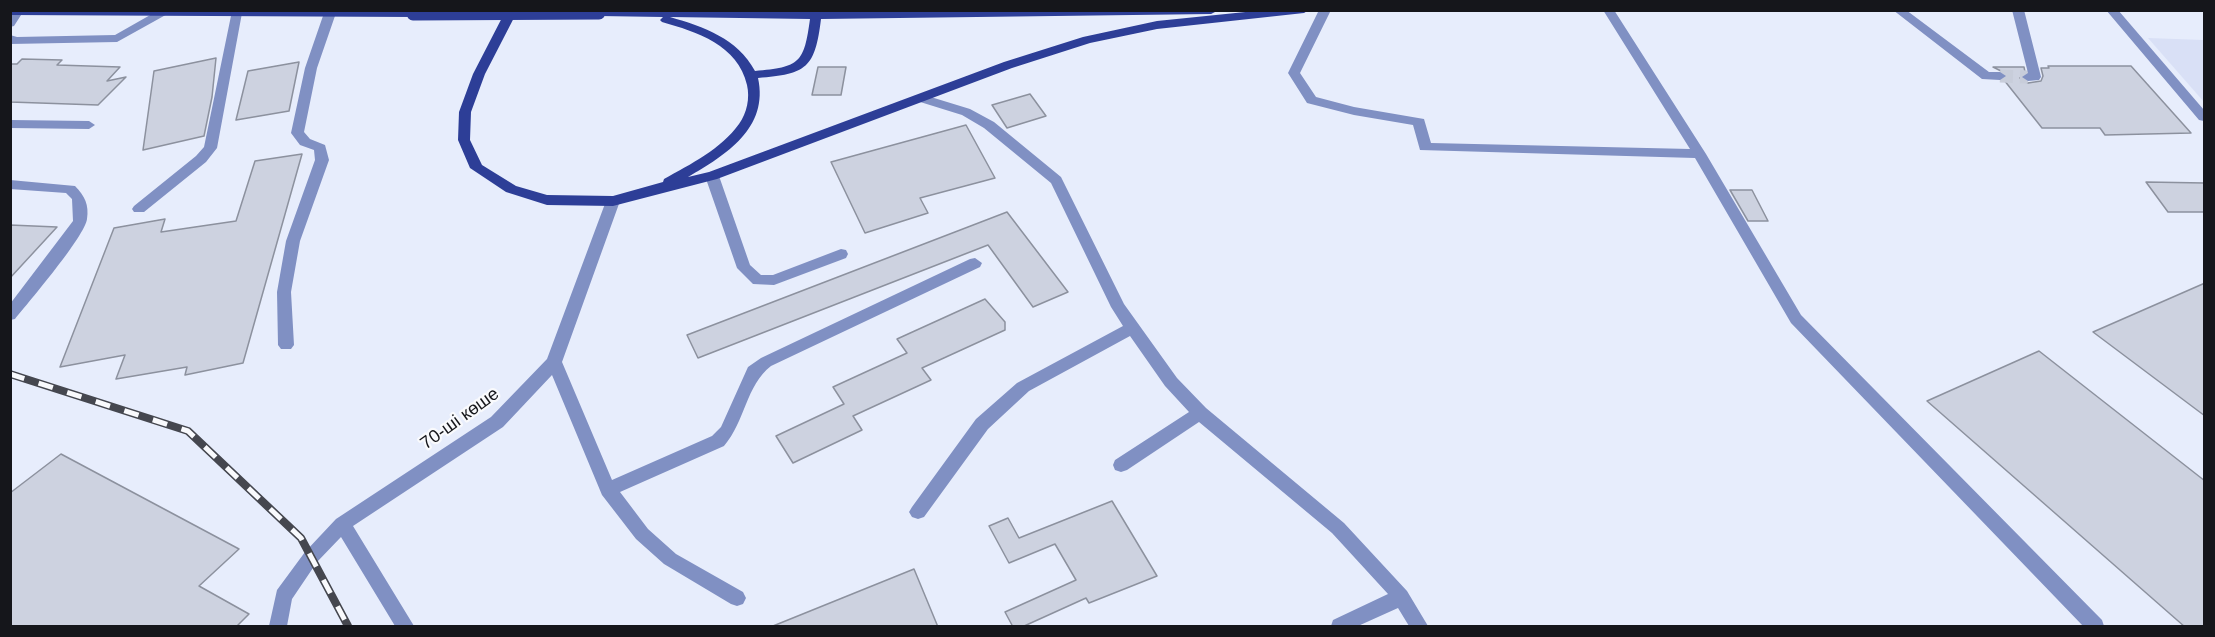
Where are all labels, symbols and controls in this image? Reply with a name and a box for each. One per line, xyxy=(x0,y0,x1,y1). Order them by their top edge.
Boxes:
street label: 70-ші көше xyxy=(417,383,503,455)

